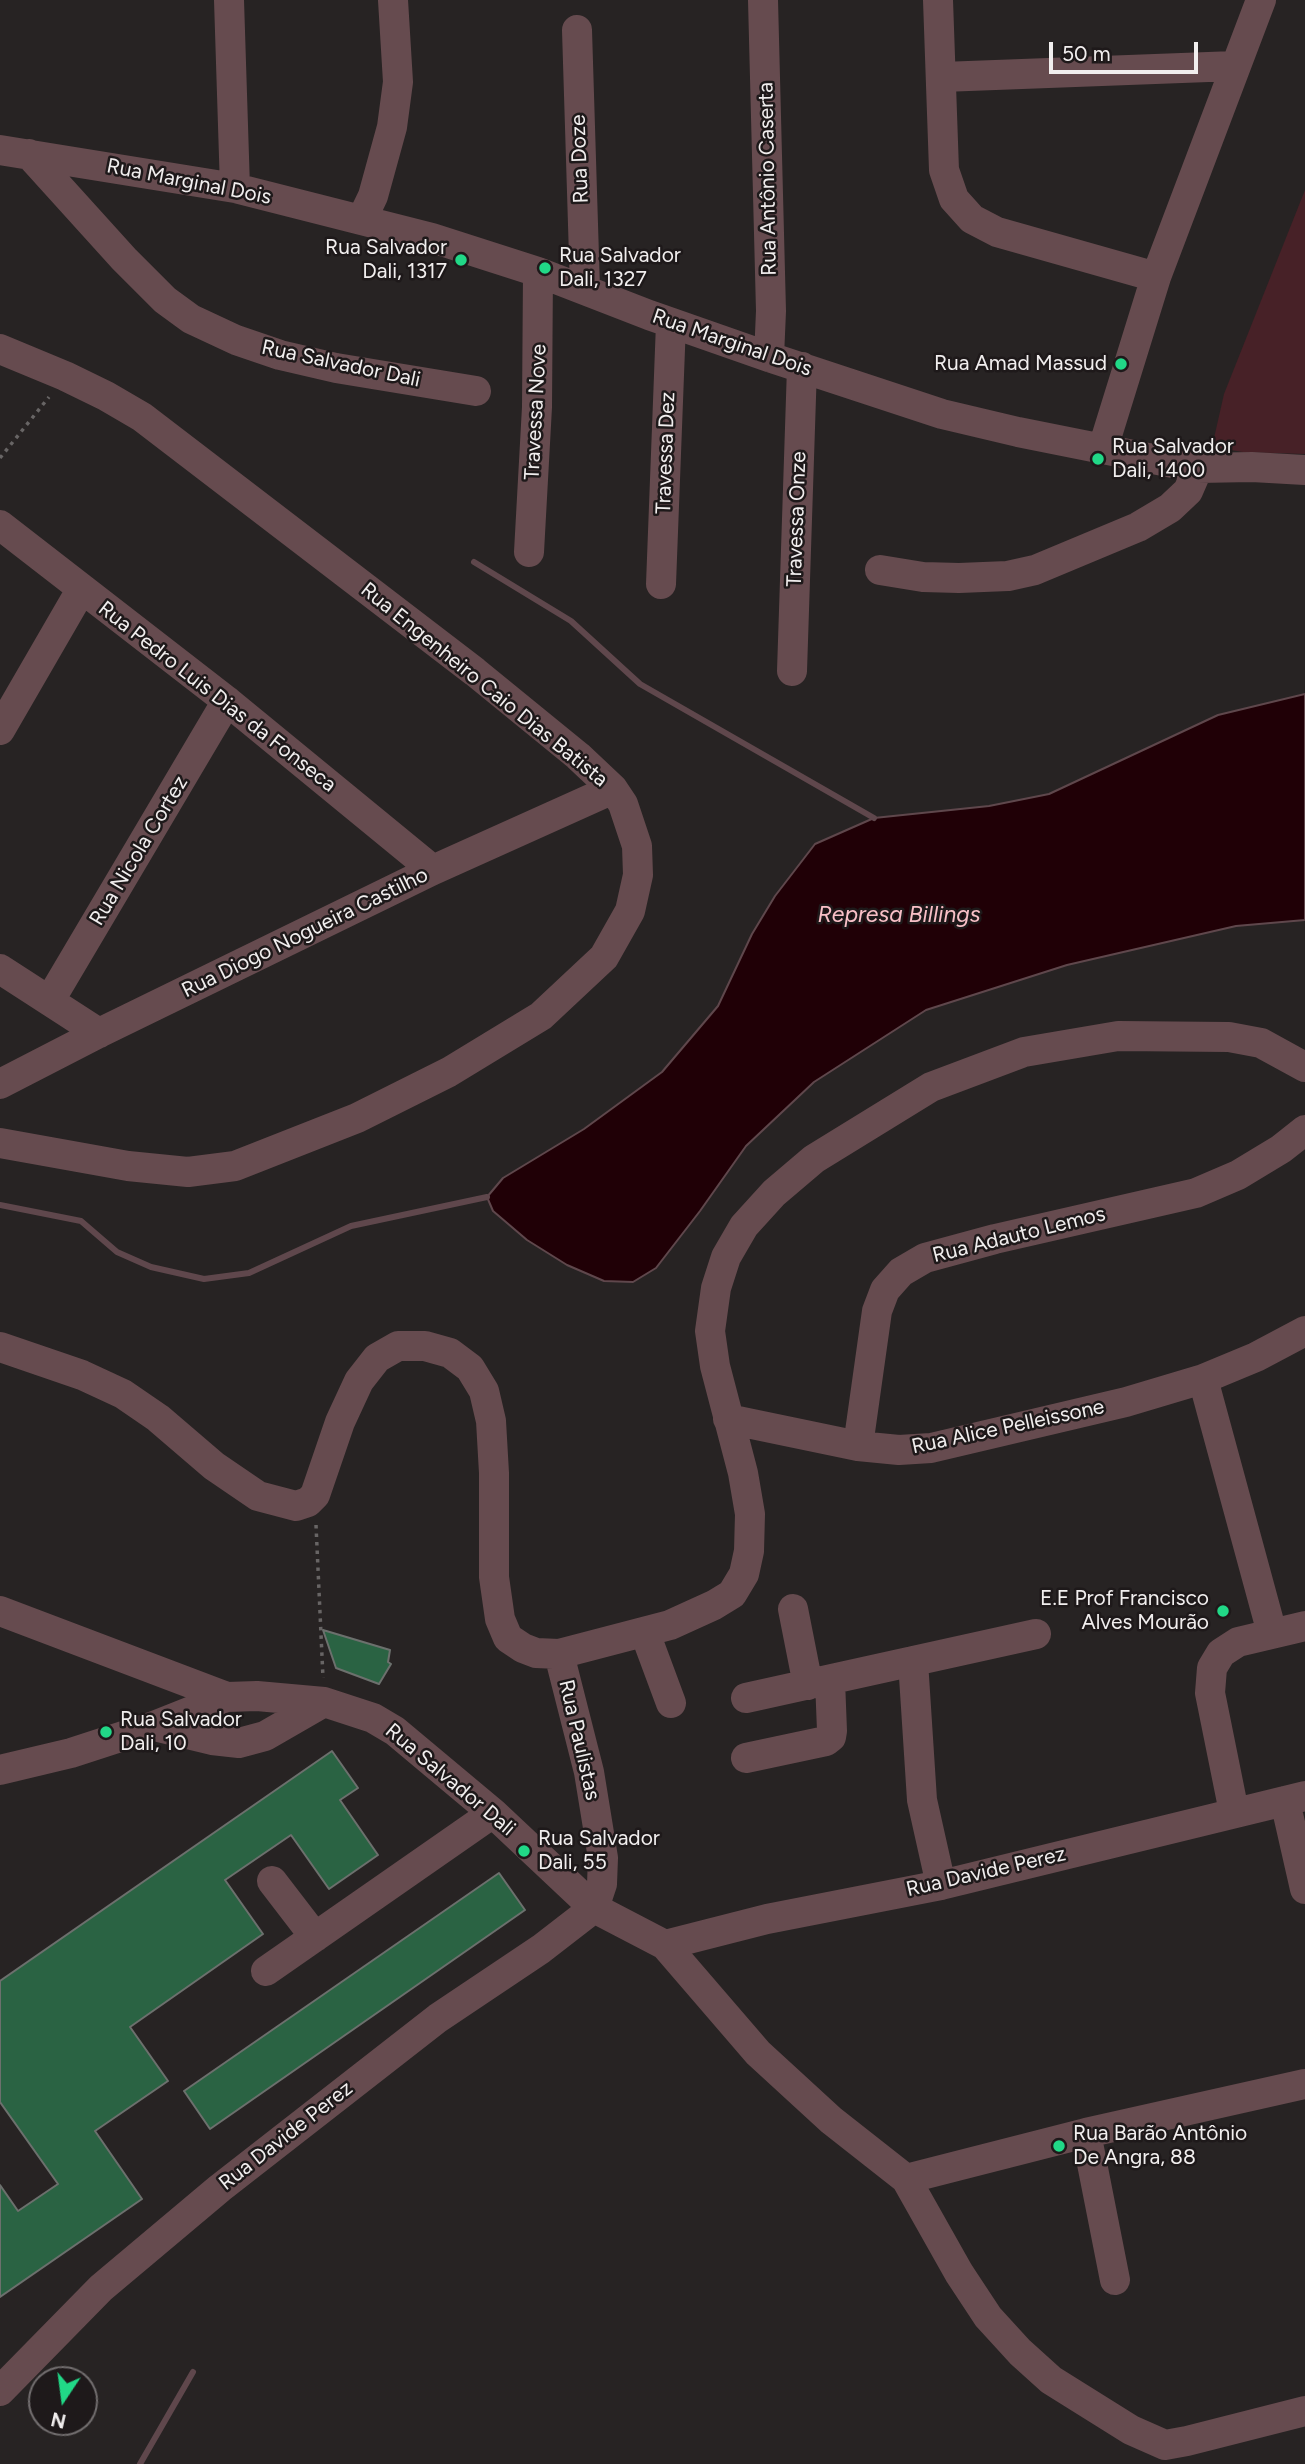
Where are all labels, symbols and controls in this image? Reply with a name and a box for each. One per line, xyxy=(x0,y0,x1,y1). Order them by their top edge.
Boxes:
scale bar xyxy=(1053,28,1202,72)
text: 50 m xyxy=(1062,41,1111,66)
street label: Rua Antônio Caserta xyxy=(754,82,782,276)
street label: Rua Doze xyxy=(566,114,594,204)
street label: Rua Marginal Dois xyxy=(105,154,273,210)
place label: Rua Salvador Dali, 1317 xyxy=(325,235,447,285)
place label: Rua Salvador Dali, 1327 xyxy=(559,243,681,293)
marker: Rua Salvador Dali, 1317 xyxy=(453,252,469,268)
marker: Rua Salvador Dali, 1327 xyxy=(537,260,553,276)
street label: Rua Marginal Dois xyxy=(649,304,815,382)
street label: Rua Salvador Dali xyxy=(259,335,423,393)
street label: Travessa Nove xyxy=(520,343,552,481)
place label: Rua Amad Massud xyxy=(934,351,1107,377)
marker: Rua Amad Massud xyxy=(1113,356,1129,372)
street label: Travessa Dez xyxy=(651,392,681,514)
place label: Rua Salvador Dali, 1400 xyxy=(1112,434,1234,484)
street label: Travessa Onze xyxy=(782,451,812,587)
marker: Rua Salvador Dali, 1400 xyxy=(1090,451,1106,467)
street label: Rua Engenheiro Caio Dias Batista xyxy=(355,577,613,793)
street label: Rua Pedro Luis Dias da Fonseca xyxy=(93,596,341,798)
street label: Rua Nicola Cortez xyxy=(84,772,194,930)
street label: Rua Diogo Nogueira Castilho xyxy=(178,862,432,1004)
water label: Represa Billings xyxy=(817,901,981,929)
street label: Rua Adauto Lemos xyxy=(930,1201,1108,1269)
street label: Rua Alice Pelleissone xyxy=(909,1394,1107,1460)
place label: E.E Prof Francisco Alves Mourão xyxy=(1040,1586,1209,1636)
marker: E.E Prof Francisco Alves Mourão xyxy=(1215,1603,1231,1619)
street label: Rua Paulistas xyxy=(553,1677,605,1803)
place label: Rua Salvador Dali, 10 xyxy=(120,1707,242,1757)
street label: Rua Salvador Dali xyxy=(380,1718,520,1842)
marker: Rua Salvador Dali, 10 xyxy=(98,1724,114,1740)
place label: Rua Salvador Dali, 55 xyxy=(538,1826,660,1876)
street label: Rua Davide Perez xyxy=(904,1841,1068,1903)
marker: Rua Salvador Dali, 55 xyxy=(516,1843,532,1859)
street label: Rua Davide Perez xyxy=(214,2076,358,2196)
place label: Rua Barão Antônio De Angra, 88 xyxy=(1073,2121,1247,2171)
marker: Rua Barão Antônio De Angra, 88 xyxy=(1051,2138,1067,2154)
north arrow xyxy=(28,2366,98,2436)
text: N xyxy=(49,2407,68,2433)

